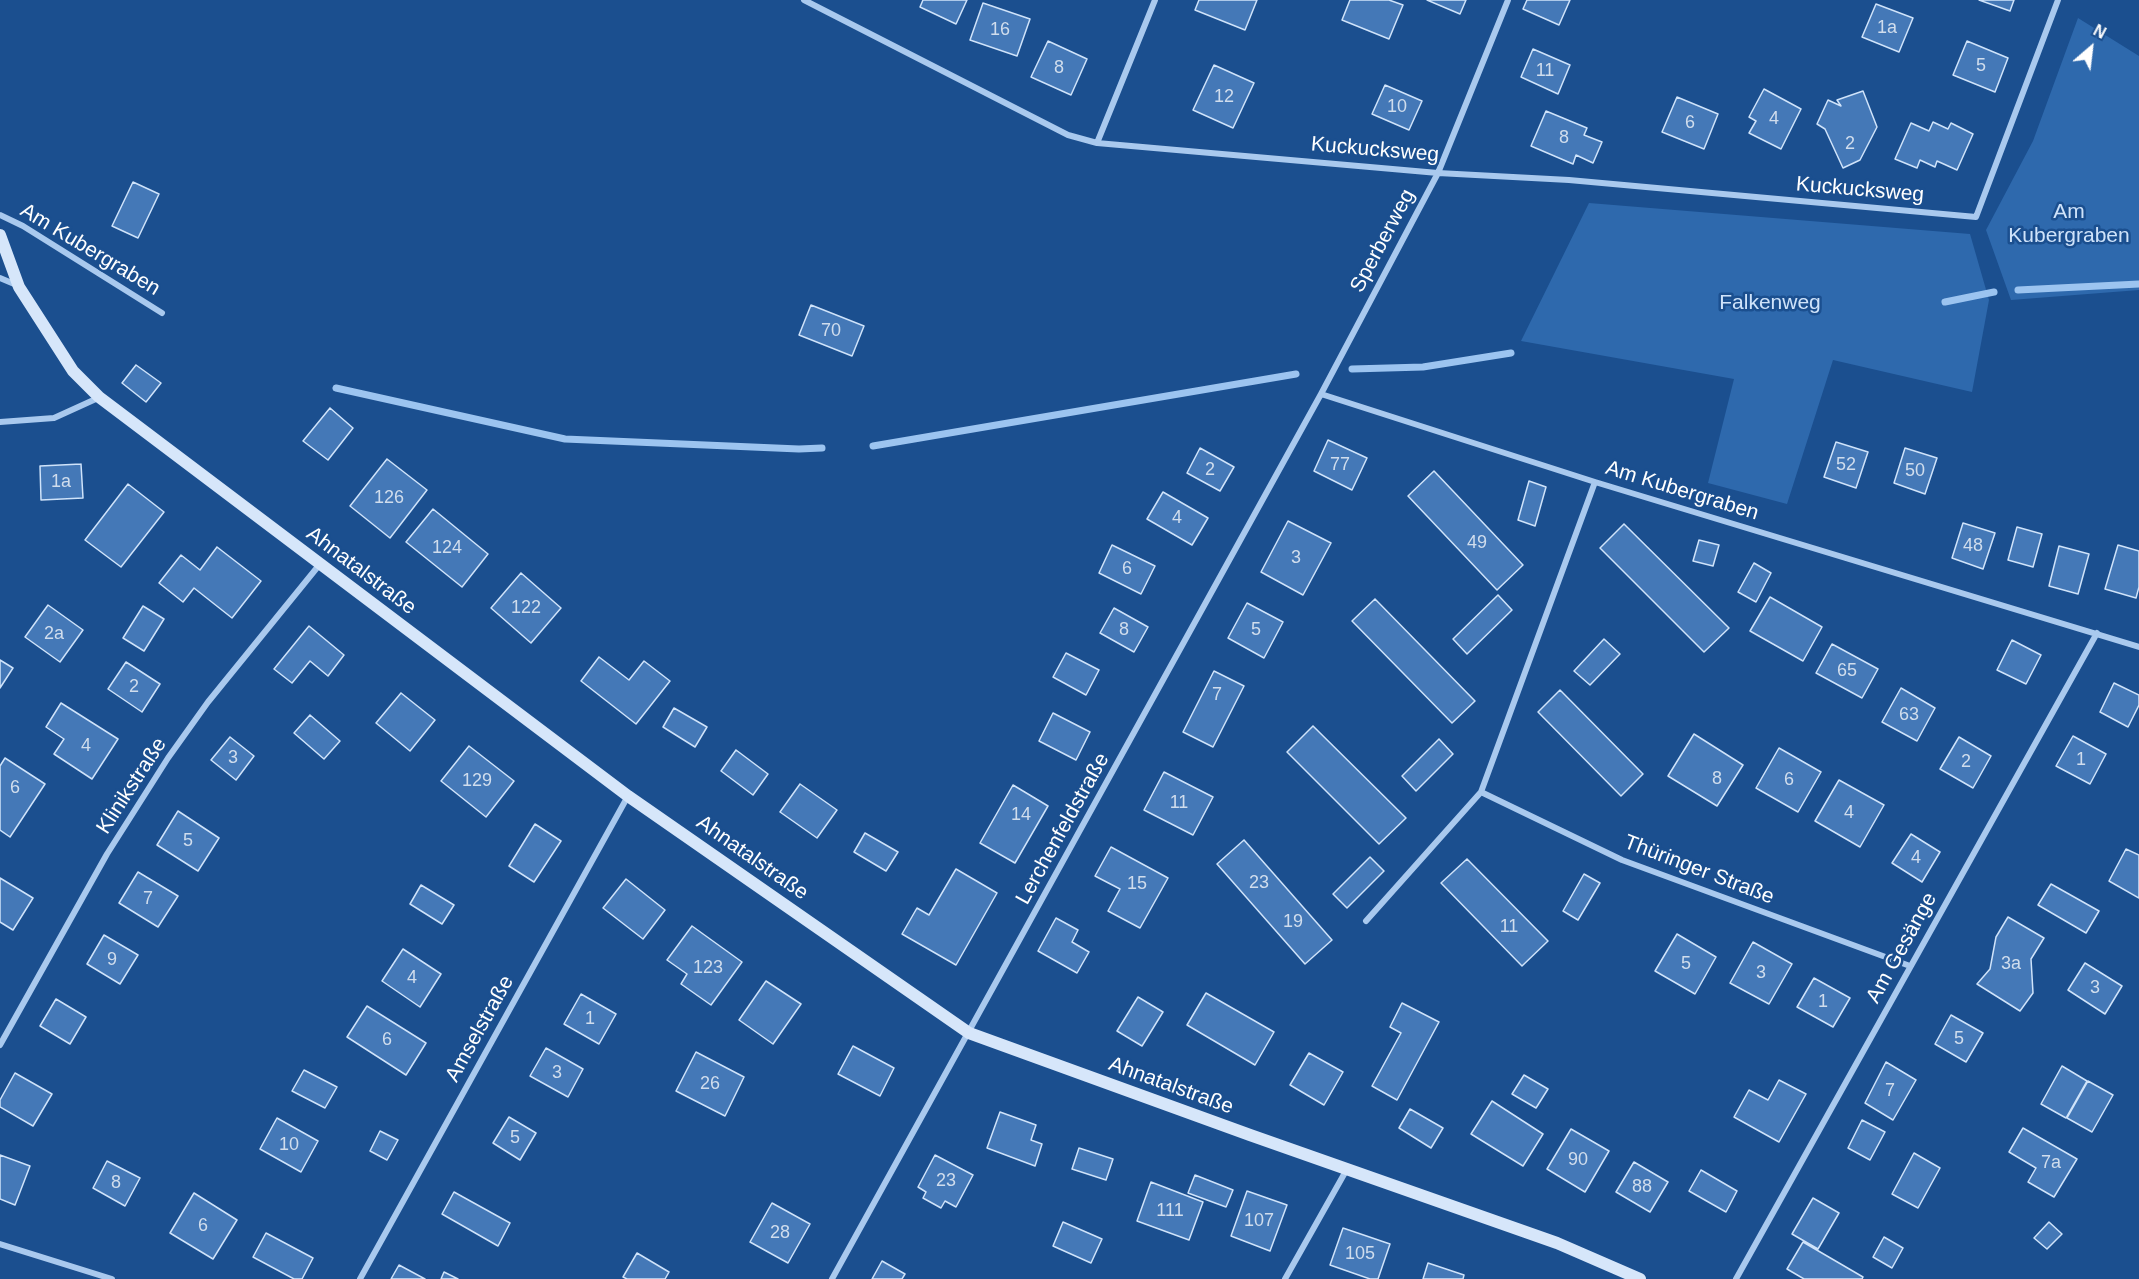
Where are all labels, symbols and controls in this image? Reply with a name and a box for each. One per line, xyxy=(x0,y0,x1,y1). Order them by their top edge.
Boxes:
house number: 1a xyxy=(1877,17,1897,39)
north arrow xyxy=(2061,18,2121,78)
house number: 16 xyxy=(990,19,1010,41)
text: N xyxy=(2091,21,2109,42)
house number: 5 xyxy=(1976,55,1986,77)
house number: 8 xyxy=(1054,57,1064,79)
house number: 11 xyxy=(1536,60,1554,82)
house number: 12 xyxy=(1214,86,1234,108)
house number: 10 xyxy=(1387,96,1407,118)
house number: 4 xyxy=(1769,108,1779,130)
house number: 6 xyxy=(1685,112,1695,134)
house number: 8 xyxy=(1559,127,1569,149)
street label: Kuckucksweg xyxy=(1310,132,1440,168)
house number: 2 xyxy=(1845,133,1855,155)
street label: Kuckucksweg xyxy=(1795,172,1925,208)
street label: Sperberweg xyxy=(1345,185,1421,297)
street label: Am Kubergraben xyxy=(15,198,165,302)
park label: Am Kubergraben xyxy=(2008,199,2130,249)
park label: Falkenweg xyxy=(1719,290,1821,316)
house number: 70 xyxy=(821,320,841,342)
house number: 77 xyxy=(1330,454,1350,476)
house number: 52 xyxy=(1836,454,1856,476)
street label: Am Kubergraben xyxy=(1602,456,1762,526)
house number: 2 xyxy=(1205,459,1215,481)
house number: 50 xyxy=(1905,460,1925,482)
house number: 1a xyxy=(51,471,71,493)
house number: 126 xyxy=(374,487,404,509)
house number: 4 xyxy=(1172,507,1182,529)
street label: Ahnatalstraße xyxy=(301,522,421,620)
house number: 49 xyxy=(1467,532,1487,554)
house number: 48 xyxy=(1963,535,1983,557)
house number: 124 xyxy=(432,537,462,559)
house number: 3 xyxy=(1291,547,1301,569)
house number: 6 xyxy=(1122,558,1132,580)
house number: 122 xyxy=(511,597,541,619)
house number: 8 xyxy=(1119,619,1129,641)
house number: 5 xyxy=(1251,619,1261,641)
house number: 2a xyxy=(44,623,64,645)
house number: 65 xyxy=(1837,660,1857,682)
house number: 2 xyxy=(129,676,139,698)
house number: 7 xyxy=(1212,684,1222,706)
house number: 63 xyxy=(1899,704,1919,726)
street label: Klinikstraße xyxy=(92,733,172,839)
house number: 4 xyxy=(81,735,91,757)
house number: 3 xyxy=(228,747,238,769)
street label: Lerchenfeldstraße xyxy=(1011,749,1115,909)
house number: 1 xyxy=(2076,749,2086,771)
house number: 2 xyxy=(1961,751,1971,773)
house number: 8 xyxy=(1712,768,1722,790)
house number: 6 xyxy=(1784,769,1794,791)
house number: 129 xyxy=(462,770,492,792)
house number: 6 xyxy=(10,777,20,799)
house number: 11 xyxy=(1170,792,1188,814)
house number: 4 xyxy=(1844,802,1854,824)
house number: 14 xyxy=(1011,804,1031,826)
street label: Ahnatalstraße xyxy=(691,810,813,906)
house number: 5 xyxy=(183,830,193,852)
street label: Thüringer Straße xyxy=(1620,830,1778,910)
house number: 4 xyxy=(1911,847,1921,869)
house number: 23 xyxy=(1249,872,1269,894)
house number: 15 xyxy=(1127,873,1147,895)
house number: 7 xyxy=(143,888,153,910)
street label: Am Gesänge xyxy=(1861,888,1943,1008)
house number: 19 xyxy=(1283,911,1303,933)
house number: 11 xyxy=(1500,916,1518,938)
house number: 9 xyxy=(107,949,117,971)
house number: 5 xyxy=(1681,953,1691,975)
house number: 3a xyxy=(2001,953,2021,975)
house number: 123 xyxy=(693,957,723,979)
house number: 3 xyxy=(1756,962,1766,984)
house number: 4 xyxy=(407,967,417,989)
street label: Amselstraße xyxy=(440,971,520,1087)
house number: 3 xyxy=(2090,977,2100,999)
house number: 1 xyxy=(1818,991,1828,1013)
house number: 1 xyxy=(585,1008,595,1030)
house number: 5 xyxy=(1954,1028,1964,1050)
house number: 6 xyxy=(382,1029,392,1051)
street label: Ahnatalstraße xyxy=(1105,1052,1237,1120)
house number: 3 xyxy=(552,1062,562,1084)
house number: 26 xyxy=(700,1073,720,1095)
house number: 7 xyxy=(1885,1080,1895,1102)
house number: 5 xyxy=(510,1127,520,1149)
house number: 10 xyxy=(279,1134,299,1156)
house number: 90 xyxy=(1568,1149,1588,1171)
house number: 7a xyxy=(2041,1152,2061,1174)
house number: 23 xyxy=(936,1170,956,1192)
house number: 8 xyxy=(111,1172,121,1194)
house number: 88 xyxy=(1632,1176,1652,1198)
house number: 111 xyxy=(1156,1200,1184,1222)
house number: 107 xyxy=(1244,1210,1274,1232)
house number: 6 xyxy=(198,1215,208,1237)
house number: 28 xyxy=(770,1222,790,1244)
house number: 105 xyxy=(1345,1243,1375,1265)

